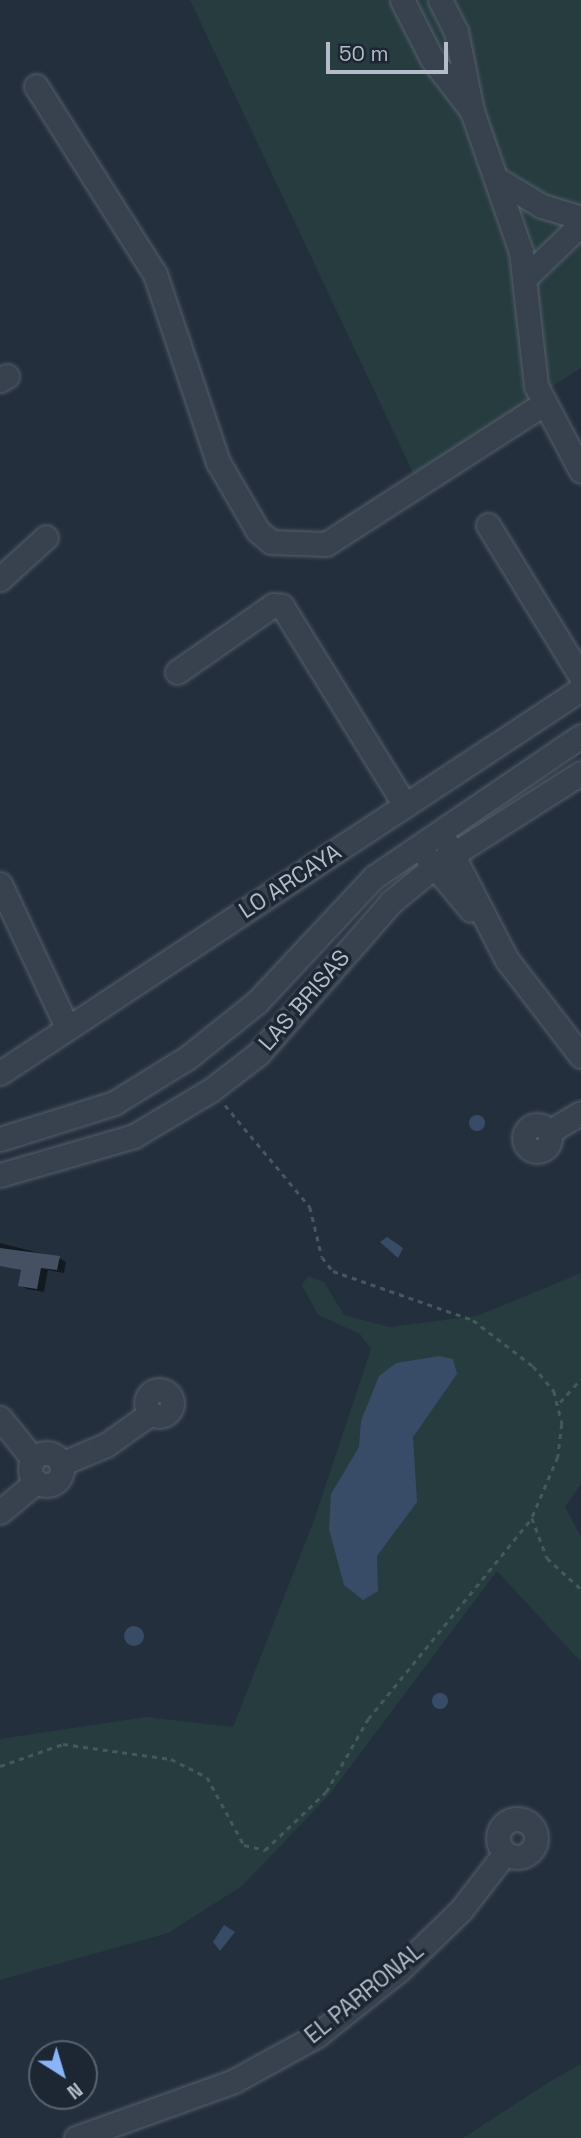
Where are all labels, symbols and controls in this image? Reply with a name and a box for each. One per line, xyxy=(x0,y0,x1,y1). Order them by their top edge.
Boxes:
scale bar xyxy=(329,28,452,72)
text: 50 m xyxy=(339,40,389,67)
street label: LO ARCAYA xyxy=(234,838,346,924)
street label: LAS BRISAS xyxy=(253,944,355,1056)
street label: EL PARRONAL xyxy=(299,1937,429,2049)
north arrow xyxy=(28,2040,98,2110)
text: N xyxy=(62,2077,87,2104)

